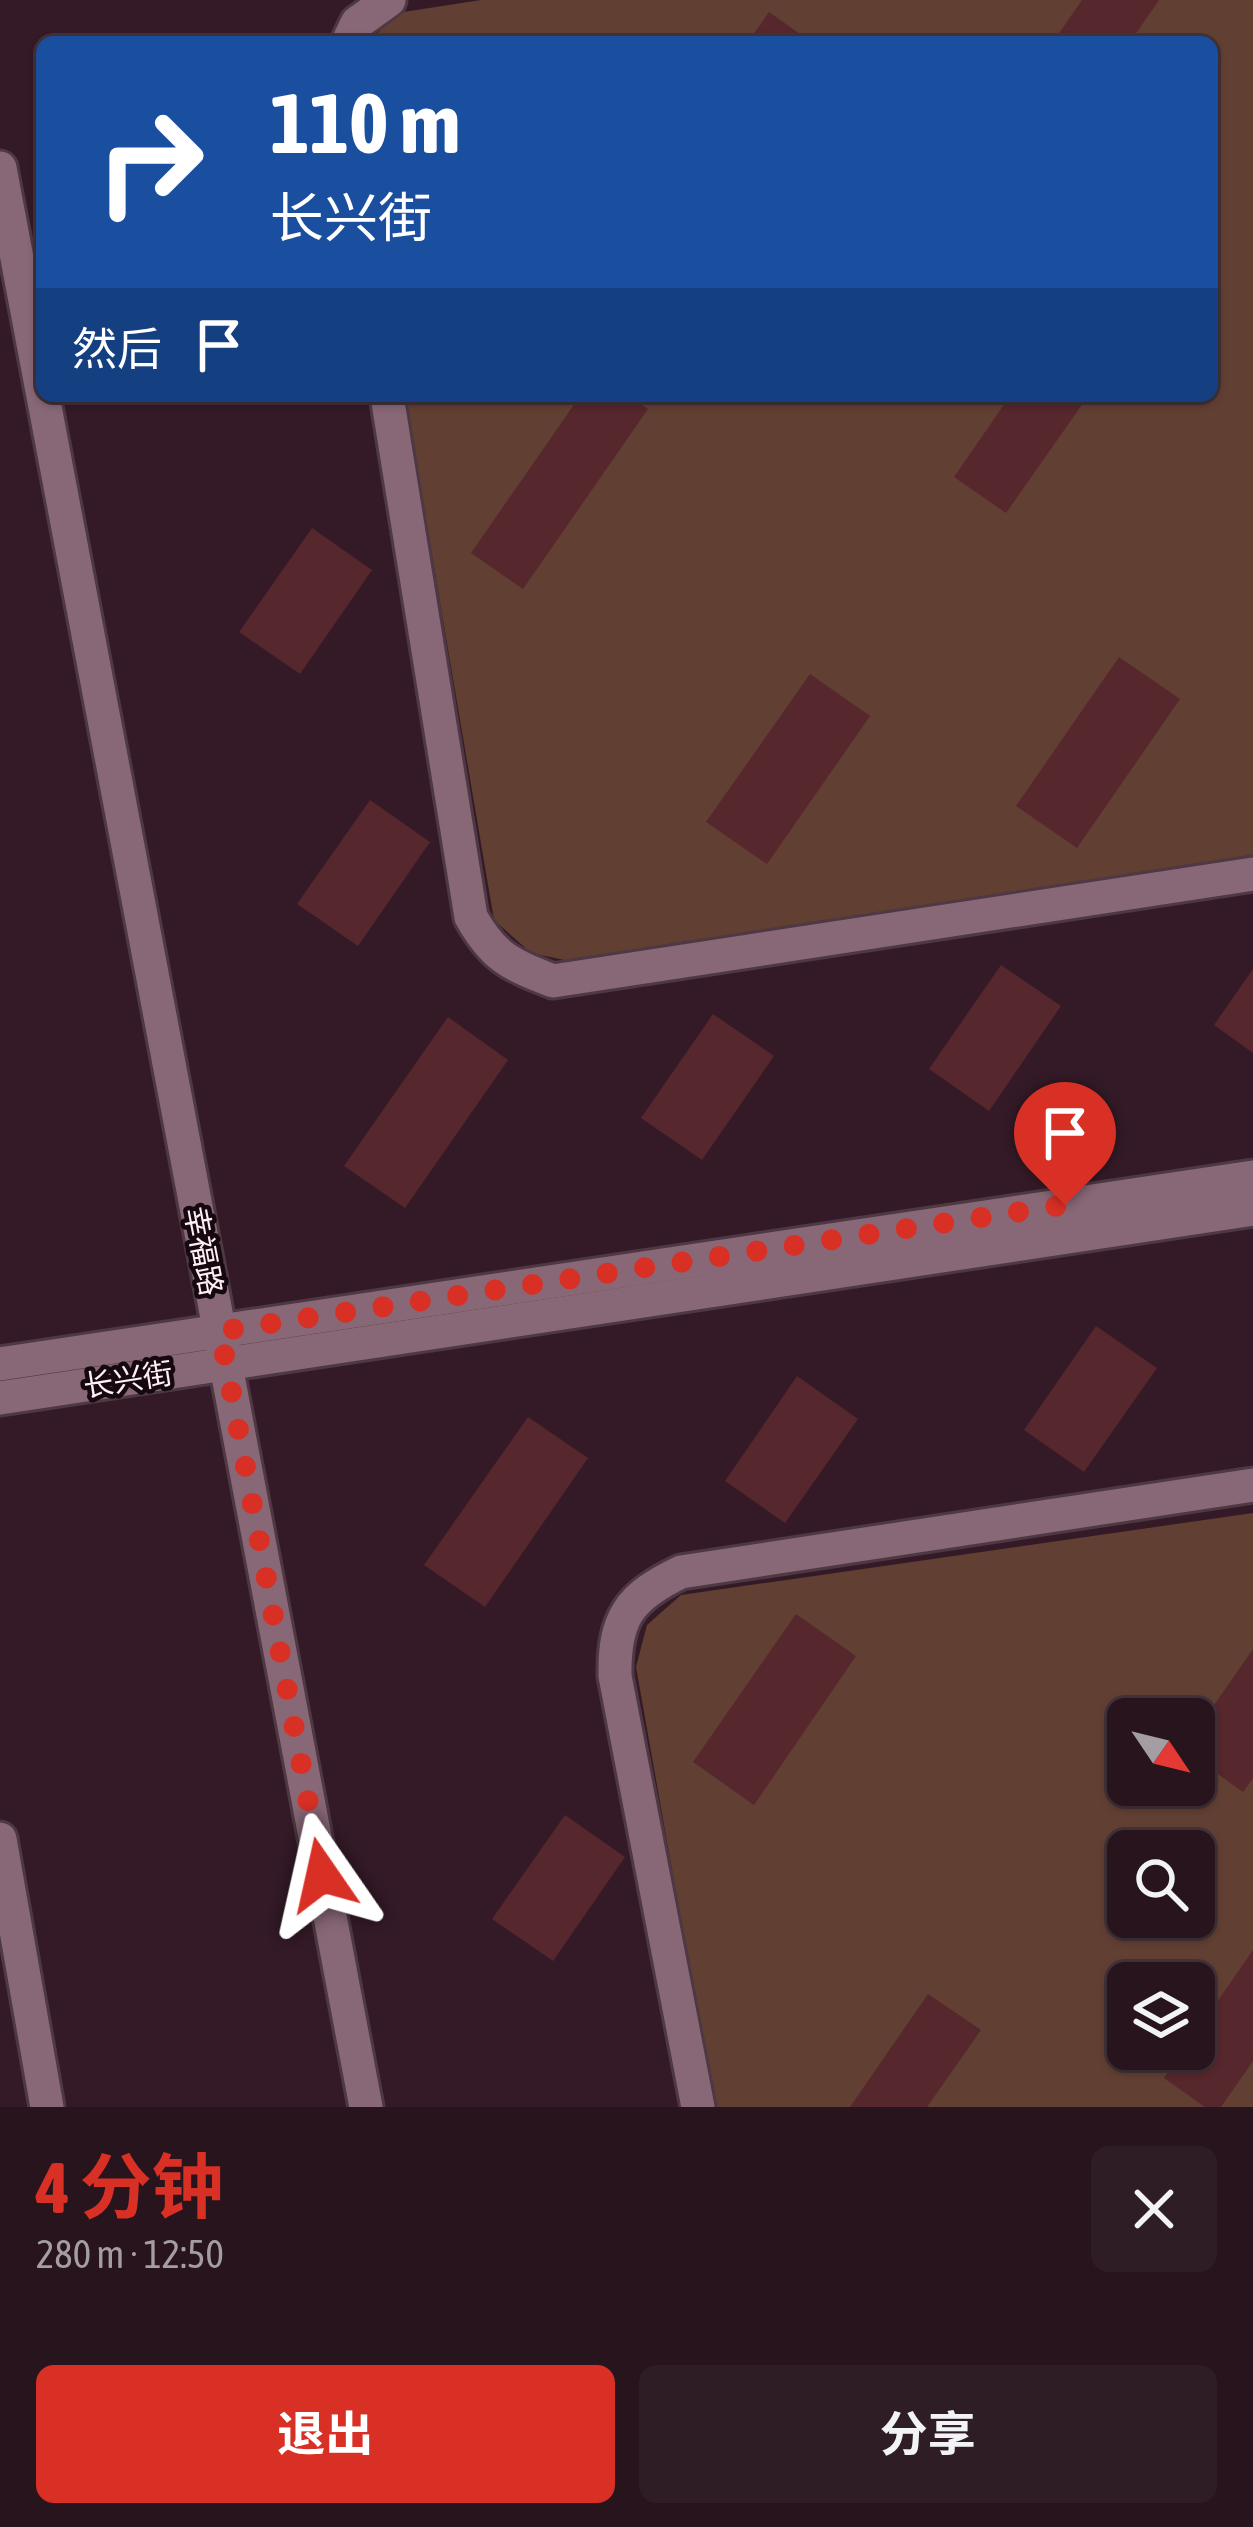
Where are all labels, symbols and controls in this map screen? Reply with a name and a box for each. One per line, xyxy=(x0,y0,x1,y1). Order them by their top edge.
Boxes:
text: 110 m xyxy=(270,75,460,171)
icon: right xyxy=(72,84,228,240)
text: 长兴街 xyxy=(270,187,432,248)
icon: arrive xyxy=(186,312,252,378)
text: 然后 xyxy=(72,323,162,375)
pin xyxy=(1014,1082,1116,1205)
icon: arrive xyxy=(1032,1100,1098,1166)
street label: 幸福路 xyxy=(179,1204,229,1298)
street label: 长兴街 xyxy=(81,1355,175,1403)
north arrow xyxy=(1107,1698,1215,1806)
map controls xyxy=(1107,1698,1215,2070)
position arrow xyxy=(259,1812,385,1938)
button: search xyxy=(1107,1830,1215,1938)
button: layers xyxy=(1107,1962,1215,2070)
text: 4 分钟 xyxy=(36,2146,224,2228)
button: close xyxy=(1091,2146,1217,2272)
text: 280 m · 12:50 xyxy=(36,2232,224,2276)
button: 退出 xyxy=(36,2365,615,2503)
button: 分享 xyxy=(639,2365,1217,2503)

